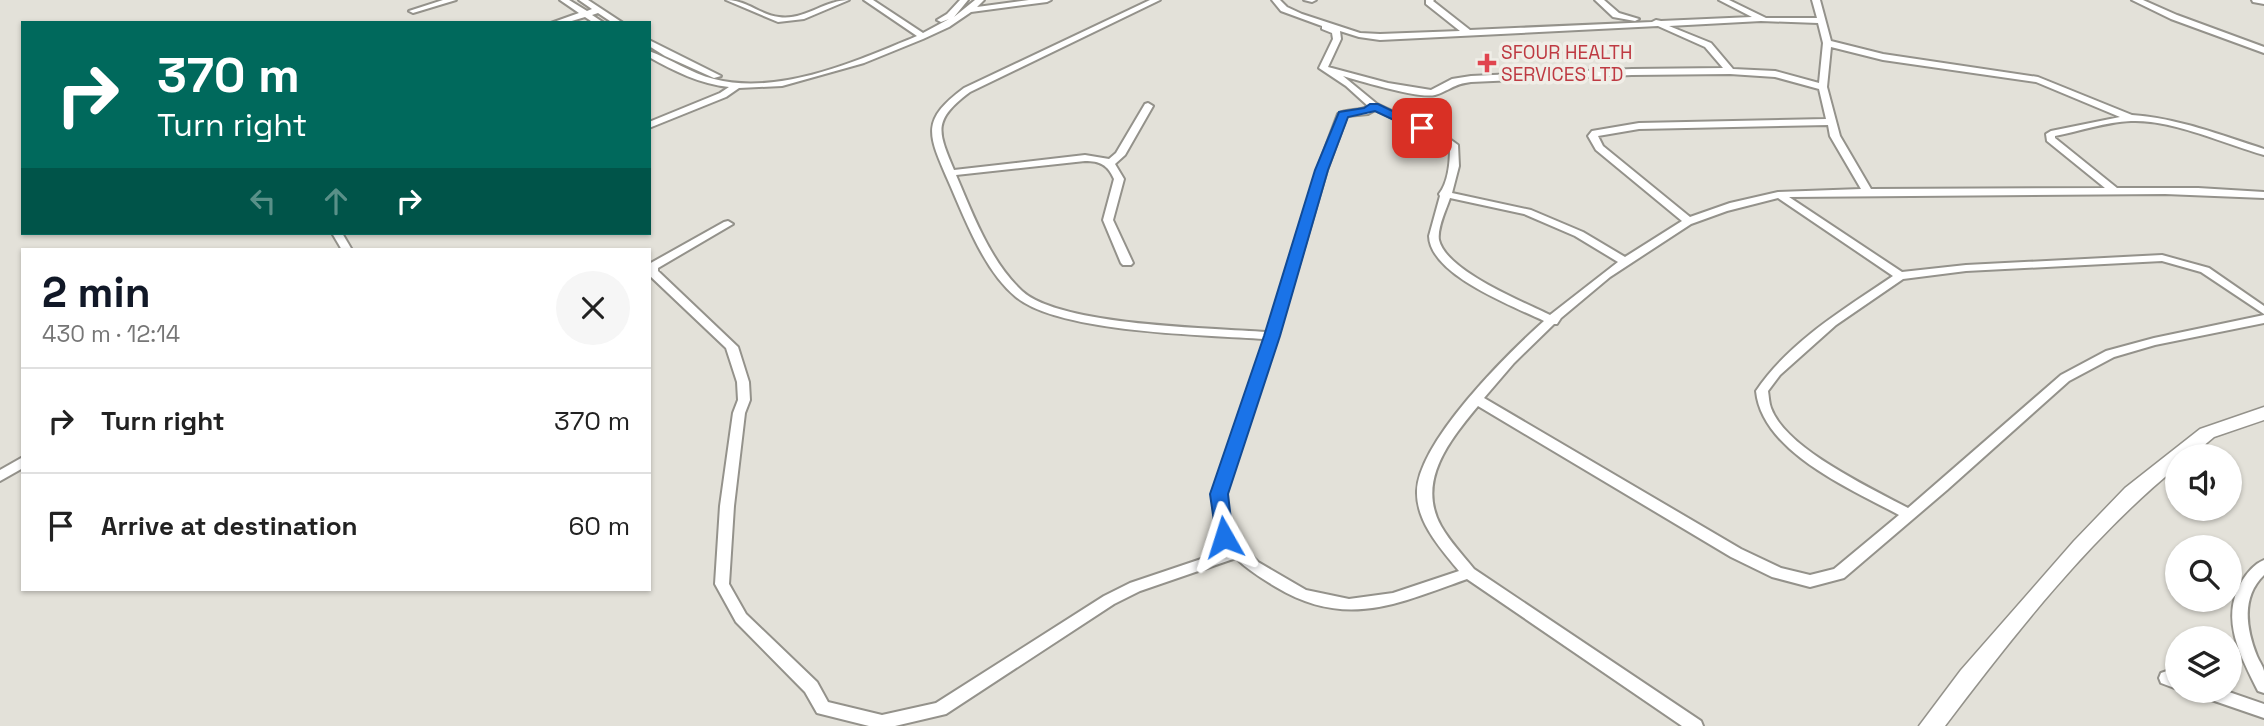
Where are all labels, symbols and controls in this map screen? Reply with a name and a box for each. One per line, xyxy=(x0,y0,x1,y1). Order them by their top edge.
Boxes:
place label: SFOUR HEALTH SERVICES LTD xyxy=(1501,40,1632,87)
text: 370 m xyxy=(157,44,300,106)
icon: right xyxy=(42,49,133,140)
marker: SFOUR HEALTH SERVICES LTD xyxy=(1479,55,1495,71)
pin xyxy=(1392,98,1452,158)
text: Turn right xyxy=(157,105,307,145)
icon: arrive xyxy=(1403,109,1441,147)
icon: left xyxy=(244,182,282,220)
icon: ahead xyxy=(317,182,355,220)
icon: right xyxy=(390,182,428,220)
text: 2 min xyxy=(42,266,151,319)
button: close xyxy=(556,271,630,345)
text: 430 m · 12:14 xyxy=(42,319,180,349)
icon: right xyxy=(42,402,80,440)
text: Turn right xyxy=(101,404,225,438)
text: 370 m xyxy=(554,404,630,438)
map controls xyxy=(2165,444,2242,703)
button: sound xyxy=(2165,444,2242,521)
position arrow xyxy=(1187,500,1261,574)
icon: arrive xyxy=(42,507,80,545)
text: Arrive at destination xyxy=(101,509,358,543)
text: 60 m xyxy=(568,509,630,543)
button: search xyxy=(2165,535,2242,612)
button: layers xyxy=(2165,626,2242,703)

